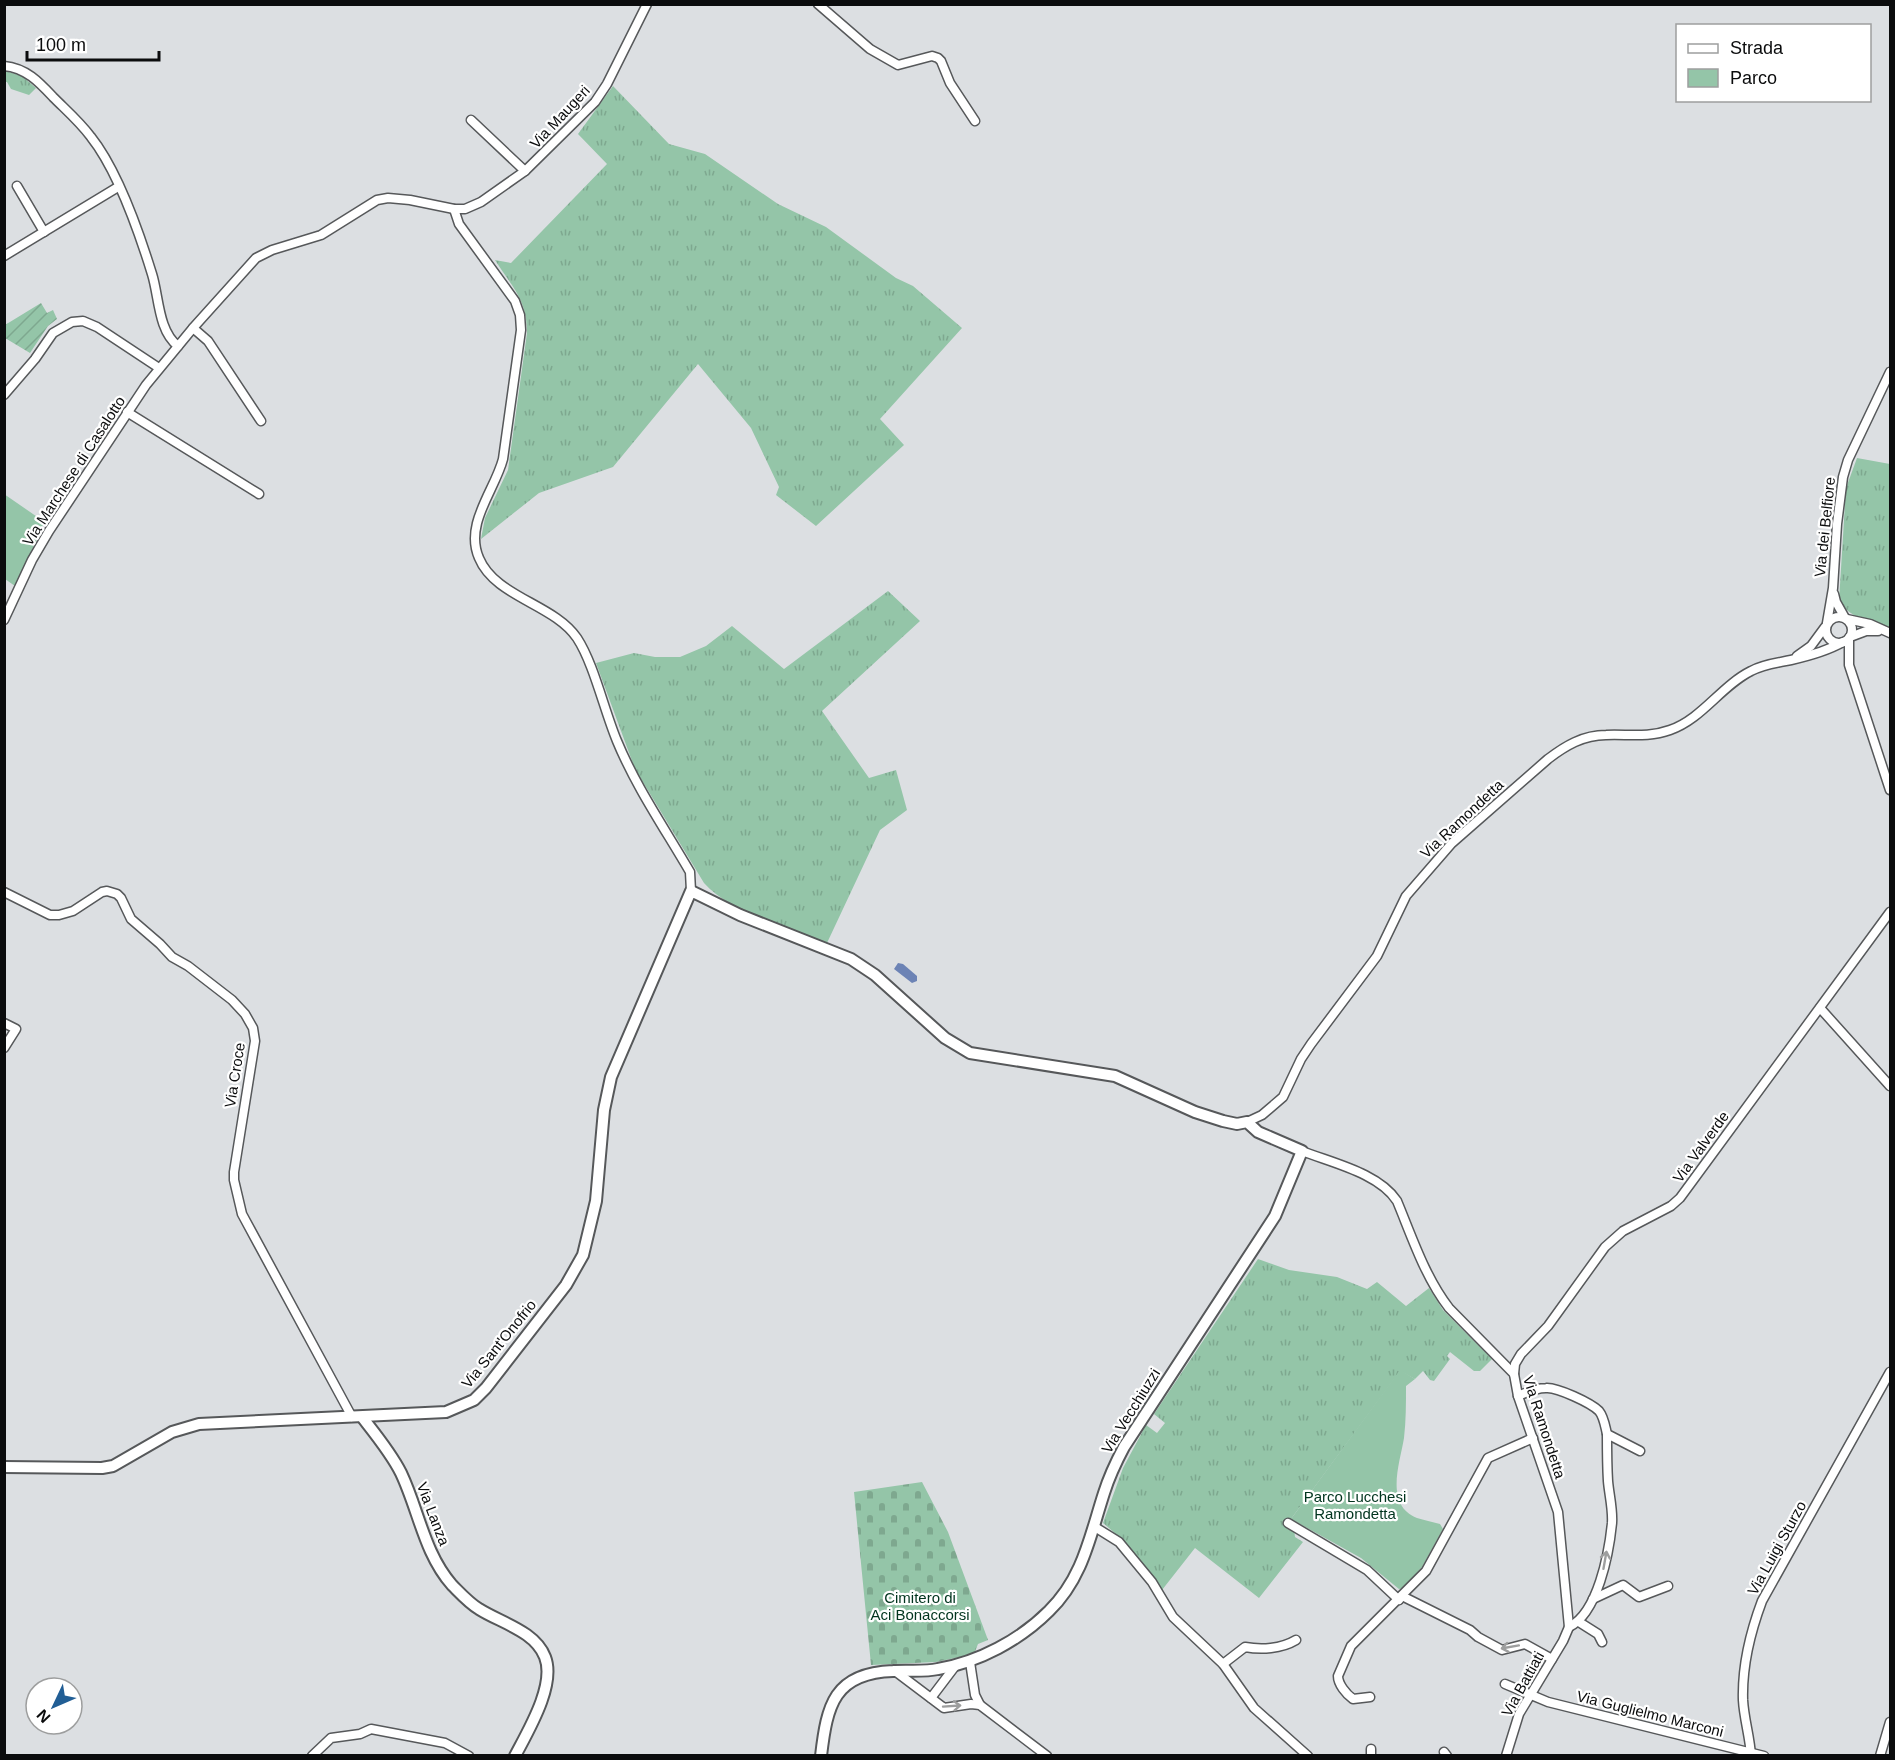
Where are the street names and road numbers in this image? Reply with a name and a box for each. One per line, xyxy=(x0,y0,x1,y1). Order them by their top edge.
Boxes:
street label: Via Maugeri xyxy=(526,82,593,152)
street label: Via Marchese di Casalotto xyxy=(19,393,128,549)
street label: Via dei Belfiore xyxy=(1811,476,1838,578)
street label: Via Ramondetta xyxy=(1417,775,1507,861)
street label: Via Croce xyxy=(221,1041,248,1109)
street label: Via Valverde xyxy=(1669,1108,1732,1186)
street label: Via Sant'Onofrio xyxy=(458,1296,539,1391)
street label: Via Vecchiuzzi xyxy=(1098,1365,1163,1456)
street label: Via Ramondetta xyxy=(1520,1373,1569,1481)
street label: Via Lanza xyxy=(414,1480,454,1548)
street label: Via Luigi Sturzo xyxy=(1744,1498,1809,1598)
street label: Via Battiati xyxy=(1498,1648,1547,1719)
street label: Via Guglielmo Marconi xyxy=(1575,1687,1725,1740)

